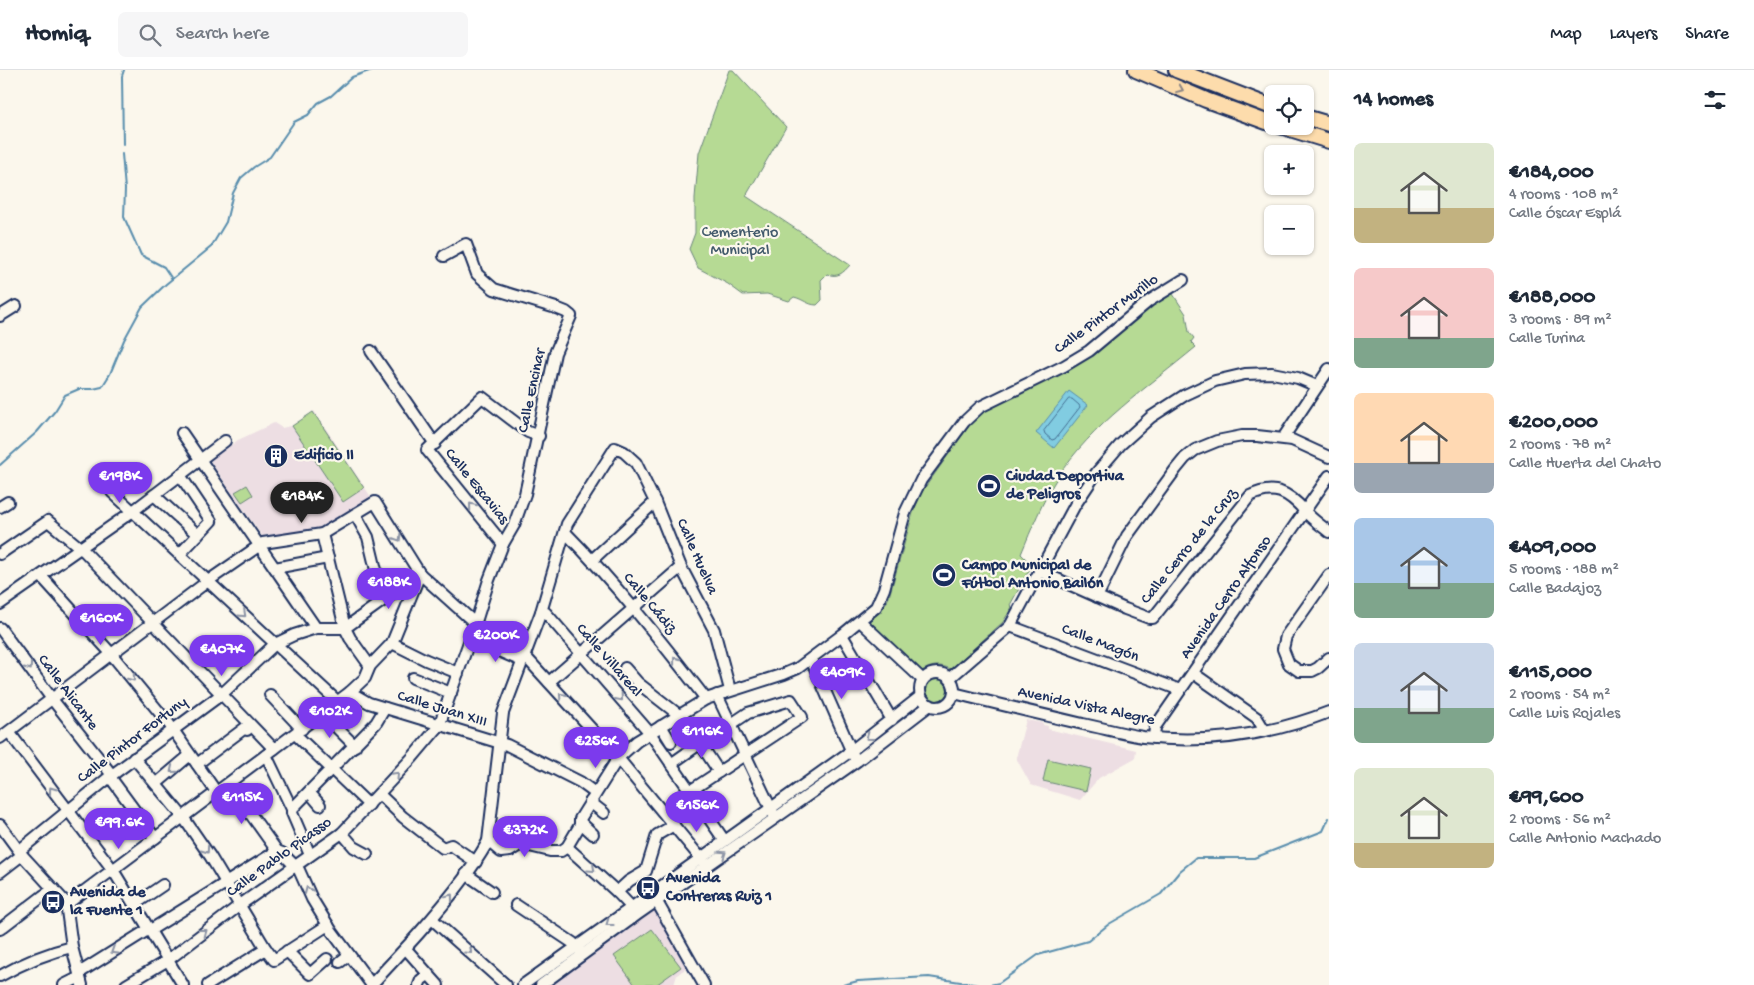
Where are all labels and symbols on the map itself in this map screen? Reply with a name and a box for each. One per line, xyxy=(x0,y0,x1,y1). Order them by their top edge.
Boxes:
one-way arrow xyxy=(1176,84,1184,94)
park label: Cementerio Municipal xyxy=(702,224,778,261)
street label: Calle Pintor Murillo xyxy=(1051,271,1163,359)
street label: Calle Encinar xyxy=(515,346,551,435)
building icon: Edificio II xyxy=(263,443,289,469)
street label: Calle Escavias xyxy=(440,445,513,530)
place label: Edificio II xyxy=(294,446,354,466)
pin: €198K xyxy=(85,462,155,504)
place label: Ciudad Deportiva de Peligros xyxy=(1005,468,1125,505)
sports icon: Ciudad Deportiva de Peligros xyxy=(976,473,1002,499)
pin: €184K xyxy=(267,482,337,524)
street label: Calle Cerro de la Cruz xyxy=(1137,485,1243,609)
one-way arrow xyxy=(470,503,478,512)
street label: Calle Huelva xyxy=(671,516,722,599)
one-way arrow xyxy=(391,532,401,541)
street label: Avenida Cerro Alfonso xyxy=(1177,533,1277,663)
place label: Campo Municipal de Fútbol Antonio Bailón xyxy=(961,557,1104,594)
sports icon: Campo Municipal de Fútbol Antonio Bailón xyxy=(931,562,957,588)
pin: €188K xyxy=(354,568,424,610)
street label: Calle Cádiz xyxy=(618,570,681,639)
pin: €160K xyxy=(66,604,136,646)
one-way arrow xyxy=(238,608,247,617)
pin: €200K xyxy=(461,620,531,663)
street label: Calle Villareal xyxy=(571,620,645,702)
street label: Calle Magón xyxy=(1058,621,1142,668)
pin: €407K xyxy=(187,634,257,677)
street label: Calle Alicante xyxy=(32,651,102,735)
one-way arrow xyxy=(673,656,682,666)
pin: €409K xyxy=(807,658,877,700)
one-way arrow xyxy=(23,661,31,670)
one-way arrow xyxy=(126,672,134,681)
street label: Avenida Vista Alegre xyxy=(1016,683,1157,731)
street label: Calle Juan XIII xyxy=(395,687,489,733)
street label: Calle Pintor Fortuny xyxy=(74,693,192,788)
one-way arrow xyxy=(559,693,568,702)
one-way arrow xyxy=(615,693,624,702)
pin: €102K xyxy=(295,696,365,739)
pin: €116K xyxy=(667,716,737,759)
pin: €256K xyxy=(561,726,631,769)
one-way arrow xyxy=(866,731,875,740)
one-way arrow xyxy=(170,764,179,772)
one-way arrow xyxy=(391,771,400,780)
pin: €115K xyxy=(207,782,277,825)
one-way arrow xyxy=(49,787,57,796)
pin: €156K xyxy=(662,790,732,833)
pin: €99.6K xyxy=(78,808,160,850)
street label: Calle Pablo Picasso xyxy=(224,814,336,902)
pin: €372K xyxy=(490,816,560,858)
one-way arrow xyxy=(200,844,209,853)
one-way arrow xyxy=(717,851,727,860)
one-way arrow xyxy=(586,864,595,873)
place label: Avenida Contreras Ruiz 1 xyxy=(665,870,772,907)
bus stop icon: Avenida Contreras Ruiz 1 xyxy=(635,875,661,901)
place label: Avenida de la Fuente 1 xyxy=(69,884,146,921)
one-way arrow xyxy=(303,886,314,895)
bus stop icon: Avenida de la Fuente 1 xyxy=(40,889,66,915)
one-way arrow xyxy=(444,893,453,903)
one-way arrow xyxy=(605,917,615,926)
one-way arrow xyxy=(198,929,208,938)
one-way arrow xyxy=(110,944,119,954)
one-way arrow xyxy=(463,945,472,954)

